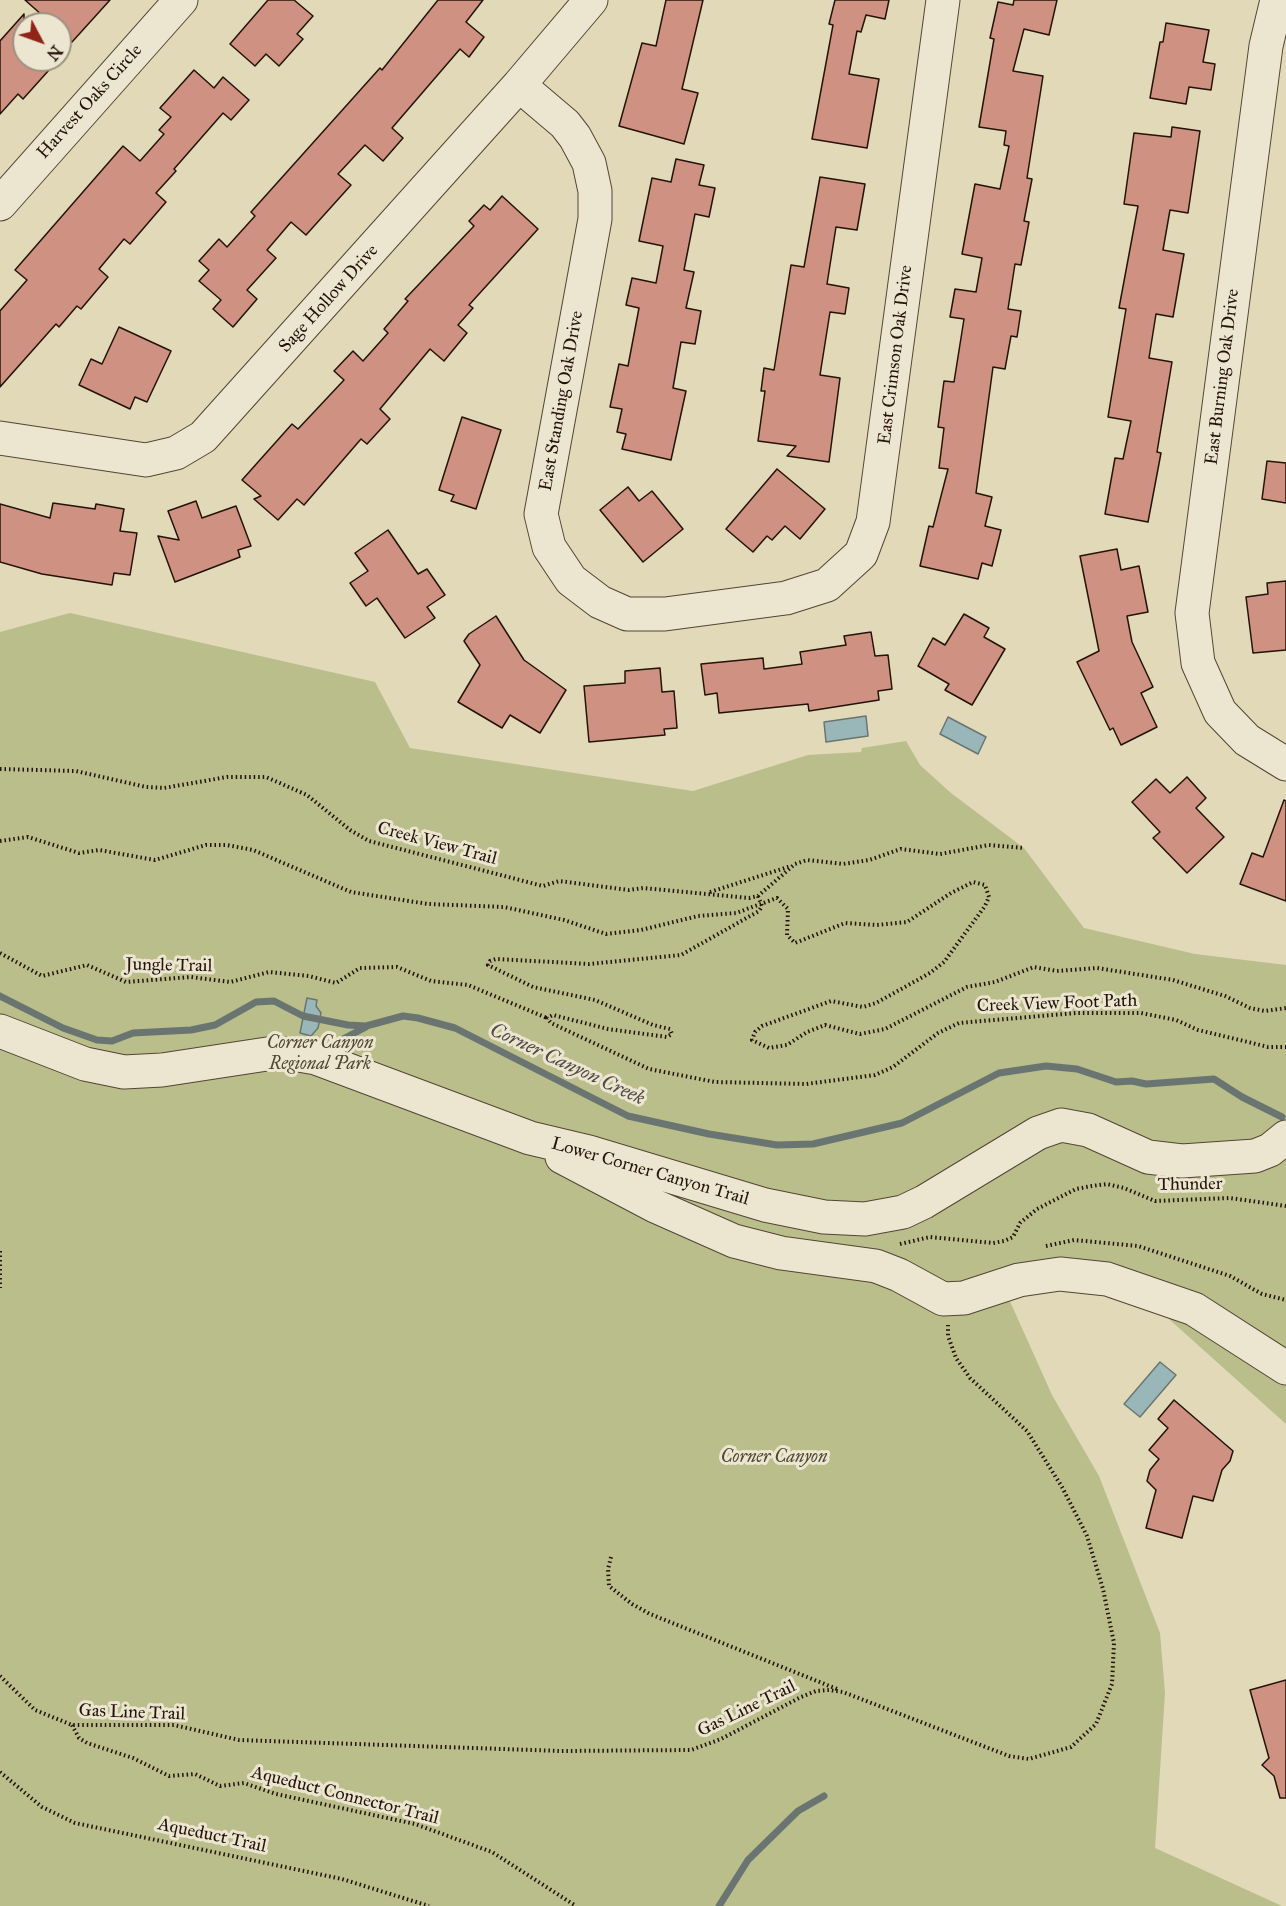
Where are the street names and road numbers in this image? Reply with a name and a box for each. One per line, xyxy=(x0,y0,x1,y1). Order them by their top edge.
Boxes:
street label: Harvest Oaks Circle xyxy=(33,40,147,164)
street label: Sage Hollow Drive xyxy=(275,240,383,358)
street label: East Crimson Oak Drive xyxy=(874,264,918,446)
street label: East Burning Oak Drive xyxy=(1201,288,1245,466)
street label: East Standing Oak Drive xyxy=(536,309,588,493)
street label: Creek View Trail xyxy=(375,818,499,870)
street label: Jungle Trail xyxy=(125,954,213,978)
street label: Creek View Foot Path xyxy=(976,990,1138,1018)
street label: Lower Corner Canyon Trail xyxy=(549,1133,751,1211)
street label: Thunder xyxy=(1157,1174,1223,1196)
street label: Gas Line Trail xyxy=(694,1676,800,1742)
street label: Gas Line Trail xyxy=(78,1700,186,1726)
street label: Aqueduct Connector Trail xyxy=(249,1762,441,1830)
street label: Aqueduct Trail xyxy=(156,1814,268,1858)

